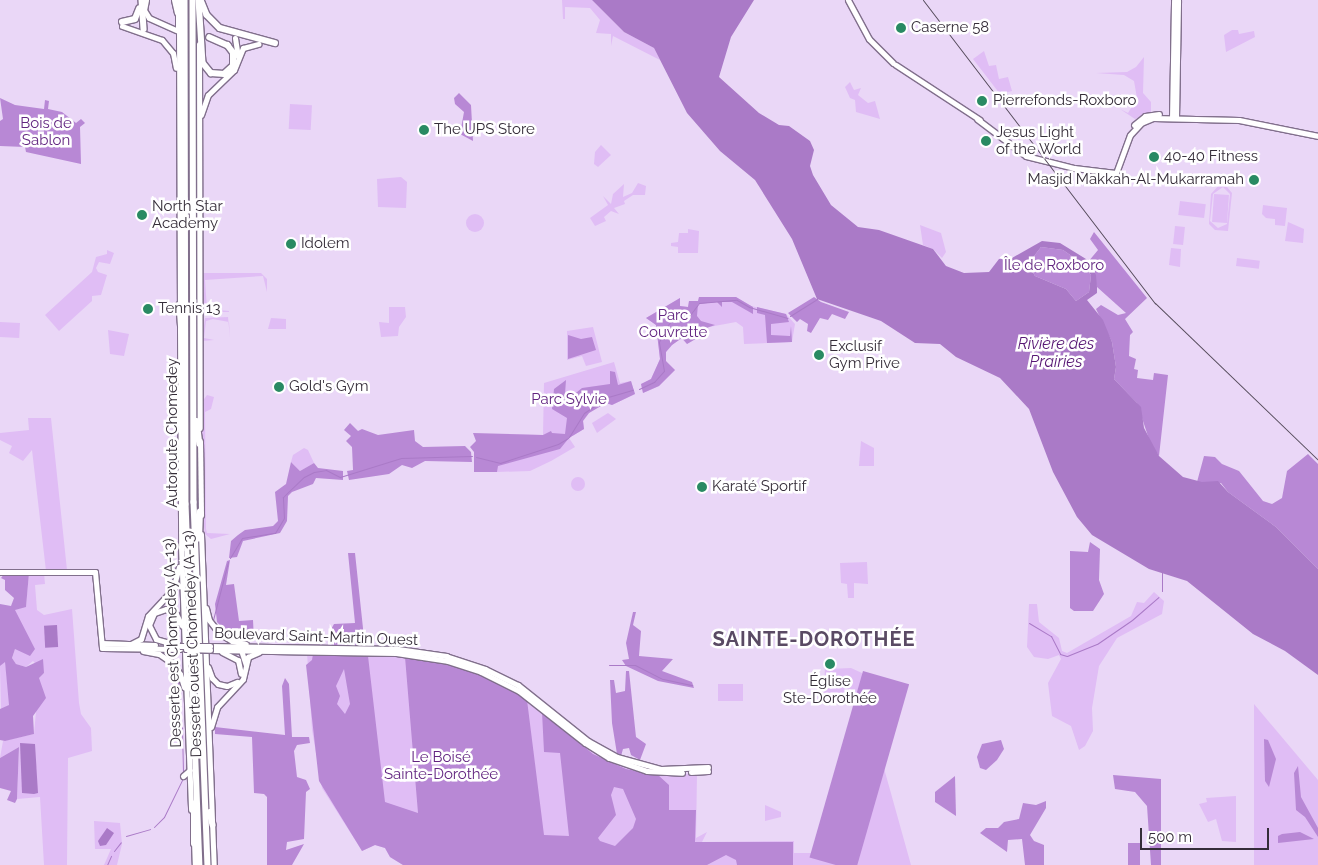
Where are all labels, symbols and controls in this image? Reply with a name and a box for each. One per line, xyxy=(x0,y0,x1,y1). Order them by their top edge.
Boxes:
place label: Caserne 58 xyxy=(911,19,989,37)
marker: Caserne 58 xyxy=(895,22,907,34)
place label: Pierrefonds-Roxboro xyxy=(993,92,1137,110)
marker: Pierrefonds-Roxboro xyxy=(975,94,989,108)
park label: Bois de Sablon xyxy=(20,114,72,149)
place label: The UPS Store xyxy=(434,121,535,139)
place label: Jesus Light of the World xyxy=(996,123,1082,158)
marker: The UPS Store xyxy=(418,124,430,136)
marker: Jesus Light of the World xyxy=(980,135,992,147)
place label: 40-40 Fitness xyxy=(1164,148,1258,166)
marker: 40-40 Fitness xyxy=(1148,151,1160,163)
place label: Masjid Makkah-Al-Mukarramah xyxy=(1028,171,1244,189)
marker: Masjid Makkah-Al-Mukarramah xyxy=(1248,174,1260,186)
place label: North Star Academy xyxy=(152,197,223,232)
marker: North Star Academy xyxy=(136,209,148,221)
place label: Idolem xyxy=(301,235,350,253)
marker: Idolem xyxy=(285,238,297,250)
park label: Île de Roxboro xyxy=(1004,257,1104,275)
place label: Tennis 13 xyxy=(158,300,221,318)
marker: Tennis 13 xyxy=(142,303,154,315)
park label: Parc Couvrette xyxy=(639,306,707,341)
water label: Rivière des Prairies xyxy=(1018,334,1094,372)
place label: Exclusif Gym Prive xyxy=(829,337,900,372)
marker: Exclusif Gym Prive xyxy=(813,349,825,361)
street label: Autoroute Chomedey xyxy=(164,358,182,508)
place label: Gold's Gym xyxy=(289,378,368,396)
marker: Gold's Gym xyxy=(273,381,285,393)
park label: Parc Sylvie xyxy=(531,391,607,409)
place label: Karaté Sportif xyxy=(712,478,806,496)
marker: Karaté Sportif xyxy=(696,481,708,493)
street label: Desserte ouest Chomedey (A-13) xyxy=(180,530,206,758)
street label: Desserte est Chomedey (A-13) xyxy=(160,538,186,748)
street label: Boulevard Saint-Martin Ouest xyxy=(214,624,418,650)
district label: SAINTE-DOROTHÉE xyxy=(711,627,917,651)
marker: Église Ste-Dorothée xyxy=(824,658,836,670)
place label: Église Ste-Dorothée xyxy=(783,672,877,707)
park label: Le Boisé Sainte-Dorothée xyxy=(384,748,498,783)
scale bar xyxy=(1143,818,1272,850)
text: 500 m xyxy=(1148,828,1192,846)

